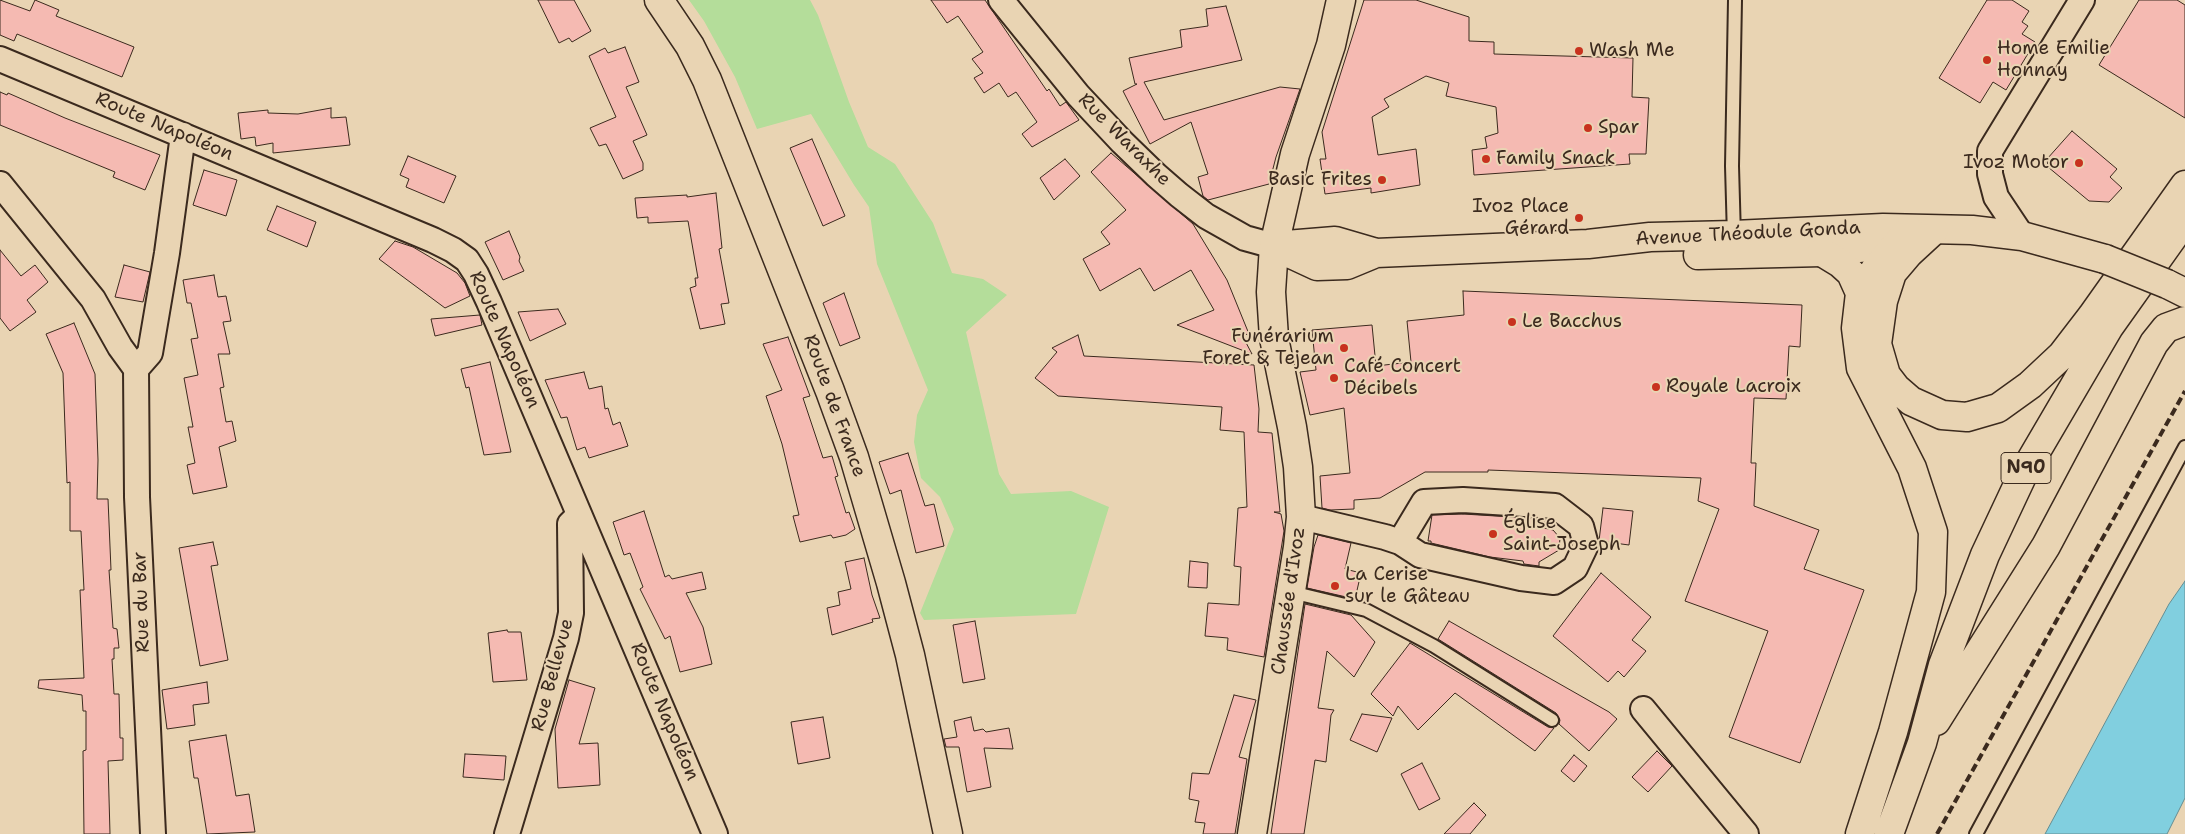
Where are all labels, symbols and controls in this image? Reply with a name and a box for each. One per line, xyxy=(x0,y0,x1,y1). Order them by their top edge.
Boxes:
place label: Home Emilie Honnay xyxy=(1997,38,2110,82)
place label: Wash Me xyxy=(1589,40,1675,62)
marker: Wash Me xyxy=(1573,45,1585,57)
marker: Home Emilie Honnay xyxy=(1981,54,1993,66)
street label: Route Napoléon xyxy=(92,88,236,166)
street label: Rue Waraxhe xyxy=(1073,89,1175,191)
place label: Spar xyxy=(1598,117,1639,139)
marker: Spar xyxy=(1582,122,1594,134)
place label: Family Snack xyxy=(1496,148,1615,170)
place label: Ivoz Motor xyxy=(1963,152,2069,174)
marker: Family Snack xyxy=(1480,153,1492,165)
marker: Ivoz Motor xyxy=(2073,157,2085,169)
place label: Basic Frites xyxy=(1268,169,1372,191)
marker: Basic Frites xyxy=(1376,174,1388,186)
place label: Ivoz Place Gérard xyxy=(1472,196,1569,240)
marker: Ivoz Place Gérard xyxy=(1573,212,1585,224)
street label: Avenue Théodule Gonda xyxy=(1635,217,1861,251)
street label: Route Napoléon xyxy=(464,268,544,412)
place label: Le Bacchus xyxy=(1522,311,1622,333)
marker: Le Bacchus xyxy=(1506,316,1518,328)
place label: Funérarium Foret & Tejean xyxy=(1202,326,1334,370)
street label: Route de France xyxy=(798,332,870,480)
marker: Funérarium Foret & Tejean xyxy=(1338,342,1350,354)
place label: Café Concert Décibels xyxy=(1344,356,1461,400)
marker: Café Concert Décibels xyxy=(1328,372,1340,384)
place label: Royale Lacroix xyxy=(1666,376,1801,398)
marker: Royale Lacroix xyxy=(1650,381,1662,393)
road number: N90 xyxy=(2001,452,2051,483)
place label: Église Saint-Joseph xyxy=(1503,512,1621,556)
street label: Chaussée d'Ivoz xyxy=(1267,526,1311,676)
marker: Église Saint-Joseph xyxy=(1487,528,1499,540)
street label: Rue du Bar xyxy=(129,551,155,653)
place label: La Cerise sur le Gâteau xyxy=(1345,564,1470,608)
marker: La Cerise sur le Gâteau xyxy=(1329,580,1341,592)
street label: Rue Bellevue xyxy=(527,616,579,734)
street label: Route Napoléon xyxy=(625,640,703,784)

